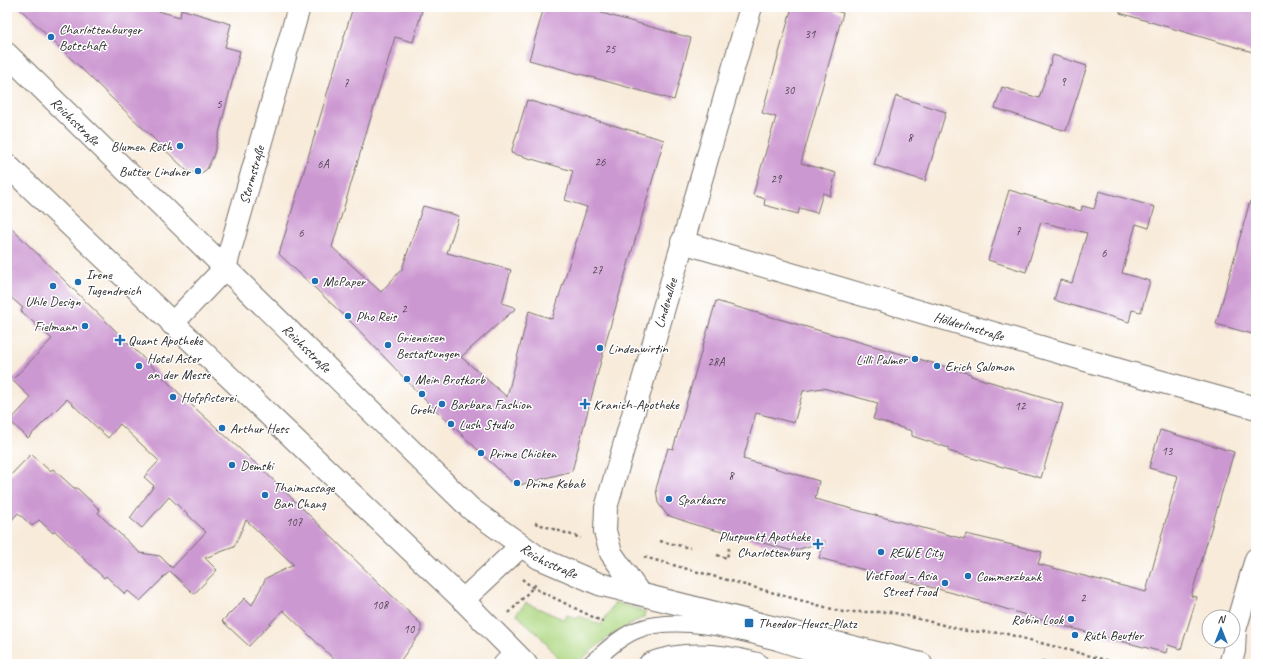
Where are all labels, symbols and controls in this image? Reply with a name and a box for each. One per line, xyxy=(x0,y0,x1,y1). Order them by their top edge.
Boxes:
place label: Charlottenburger Botschaft xyxy=(59,21,143,54)
house number: 31 xyxy=(805,26,816,42)
marker: Charlottenburger Botschaft xyxy=(46,32,56,42)
house number: 25 xyxy=(605,41,616,57)
house number: 9 xyxy=(1060,74,1067,90)
house number: 7 xyxy=(343,75,349,91)
house number: 30 xyxy=(784,82,796,98)
street label: Reichsstraße xyxy=(48,94,104,150)
house number: 5 xyxy=(216,96,222,112)
house number: 8 xyxy=(907,130,914,146)
place label: Blumen Röth xyxy=(111,138,173,155)
marker: Blumen Röth xyxy=(175,141,185,151)
street label: Stormstraße xyxy=(235,142,268,206)
house number: 26 xyxy=(595,154,606,170)
house number: 6A xyxy=(317,156,330,172)
place label: Butter Lindner xyxy=(119,163,192,180)
marker: Butter Lindner xyxy=(193,166,203,176)
house number: 29 xyxy=(771,171,783,187)
house number: 7 xyxy=(1015,223,1021,239)
house number: 6 xyxy=(298,225,304,241)
house number: 6 xyxy=(1101,245,1107,261)
house number: 27 xyxy=(592,262,603,278)
place label: Irene Tugendreich xyxy=(86,266,142,299)
place label: McPaper xyxy=(323,273,366,290)
street label: Lindenallee xyxy=(650,275,681,330)
marker: McPaper xyxy=(310,276,320,286)
marker: Irene Tugendreich xyxy=(73,277,83,287)
marker: Uhle Design xyxy=(48,281,58,291)
place label: Uhle Design xyxy=(25,293,81,310)
house number: 2 xyxy=(401,301,408,317)
place label: Pho Reis xyxy=(356,308,398,325)
street label: Hölderlinstraße xyxy=(932,308,1007,345)
marker: Pho Reis xyxy=(343,311,353,321)
place label: Fielmann xyxy=(34,318,78,335)
street label: Reichsstraße xyxy=(279,320,336,377)
marker: Fielmann xyxy=(80,321,90,331)
place label: Grieneisen Bestattungen xyxy=(396,329,460,362)
place label: Quant Apotheke xyxy=(128,332,204,349)
marker: Quant Apotheke xyxy=(115,335,125,345)
marker: Grieneisen Bestattungen xyxy=(383,340,393,350)
place label: Lindenwirtin xyxy=(608,340,669,357)
marker: Lindenwirtin xyxy=(595,343,605,353)
place label: Hotel Aster an der Messe xyxy=(147,350,211,383)
place label: Lilli Palmer xyxy=(856,351,908,368)
house number: 28A xyxy=(708,354,725,370)
marker: Lilli Palmer xyxy=(910,354,920,364)
place label: Erich Salomon xyxy=(945,358,1015,375)
marker: Hotel Aster an der Messe xyxy=(134,361,144,371)
marker: Erich Salomon xyxy=(932,361,942,371)
place label: Mein Brotkorb xyxy=(415,371,486,388)
marker: Mein Brotkorb xyxy=(402,374,412,384)
place label: Hofpfisterei xyxy=(181,389,238,406)
marker: Grehl xyxy=(417,389,427,399)
marker: Hofpfisterei xyxy=(168,392,178,402)
place label: Barbara Fashion xyxy=(450,396,532,413)
place label: Kranich-Apotheke xyxy=(593,396,680,413)
house number: 12 xyxy=(1015,398,1027,414)
marker: Barbara Fashion xyxy=(437,399,447,409)
marker: Kranich-Apotheke xyxy=(580,399,590,409)
place label: Grehl xyxy=(409,401,437,418)
place label: Lush Studio xyxy=(459,416,515,433)
marker: Lush Studio xyxy=(446,419,456,429)
place label: Arthur Hess xyxy=(230,420,290,437)
marker: Arthur Hess xyxy=(217,423,227,433)
house number: 13 xyxy=(1162,443,1174,459)
place label: Prime Chicken xyxy=(489,445,557,462)
marker: Prime Chicken xyxy=(476,448,486,458)
place label: Demski xyxy=(240,457,276,474)
marker: Demski xyxy=(227,460,237,470)
house number: 8 xyxy=(728,468,735,484)
place label: Prime Kebab xyxy=(525,475,586,492)
marker: Prime Kebab xyxy=(512,478,522,488)
place label: Thaimassage Ban Chang xyxy=(273,479,336,512)
marker: Thaimassage Ban Chang xyxy=(260,490,270,500)
place label: Sparkasse xyxy=(677,491,727,508)
marker: Sparkasse xyxy=(664,494,674,504)
house number: 107 xyxy=(286,514,303,530)
place label: Pluspunkt Apotheke Charlottenburg xyxy=(719,528,811,561)
street label: Reichsstraße xyxy=(517,539,581,583)
marker: Pluspunkt Apotheke Charlottenburg xyxy=(813,539,823,549)
place label: REWE City xyxy=(889,544,944,561)
marker: REWE City xyxy=(876,547,886,557)
place label: VietFood – Asia Street Food xyxy=(864,567,939,600)
place label: Commerzbank xyxy=(976,568,1043,585)
marker: Commerzbank xyxy=(963,571,973,581)
marker: VietFood – Asia Street Food xyxy=(940,578,950,588)
house number: 2 xyxy=(1080,590,1087,606)
house number: 108 xyxy=(372,597,390,613)
north arrow xyxy=(1201,609,1241,649)
place label: Robin Look xyxy=(1011,611,1064,628)
text: N xyxy=(1218,612,1227,626)
marker: Robin Look xyxy=(1066,614,1076,624)
place label: Theodor-Heuss-Platz xyxy=(758,615,858,632)
marker: Theodor-Heuss-Platz xyxy=(743,617,755,629)
house number: 10 xyxy=(404,621,416,637)
place label: Ruth Beutler xyxy=(1083,627,1144,644)
marker: Ruth Beutler xyxy=(1070,630,1080,640)

